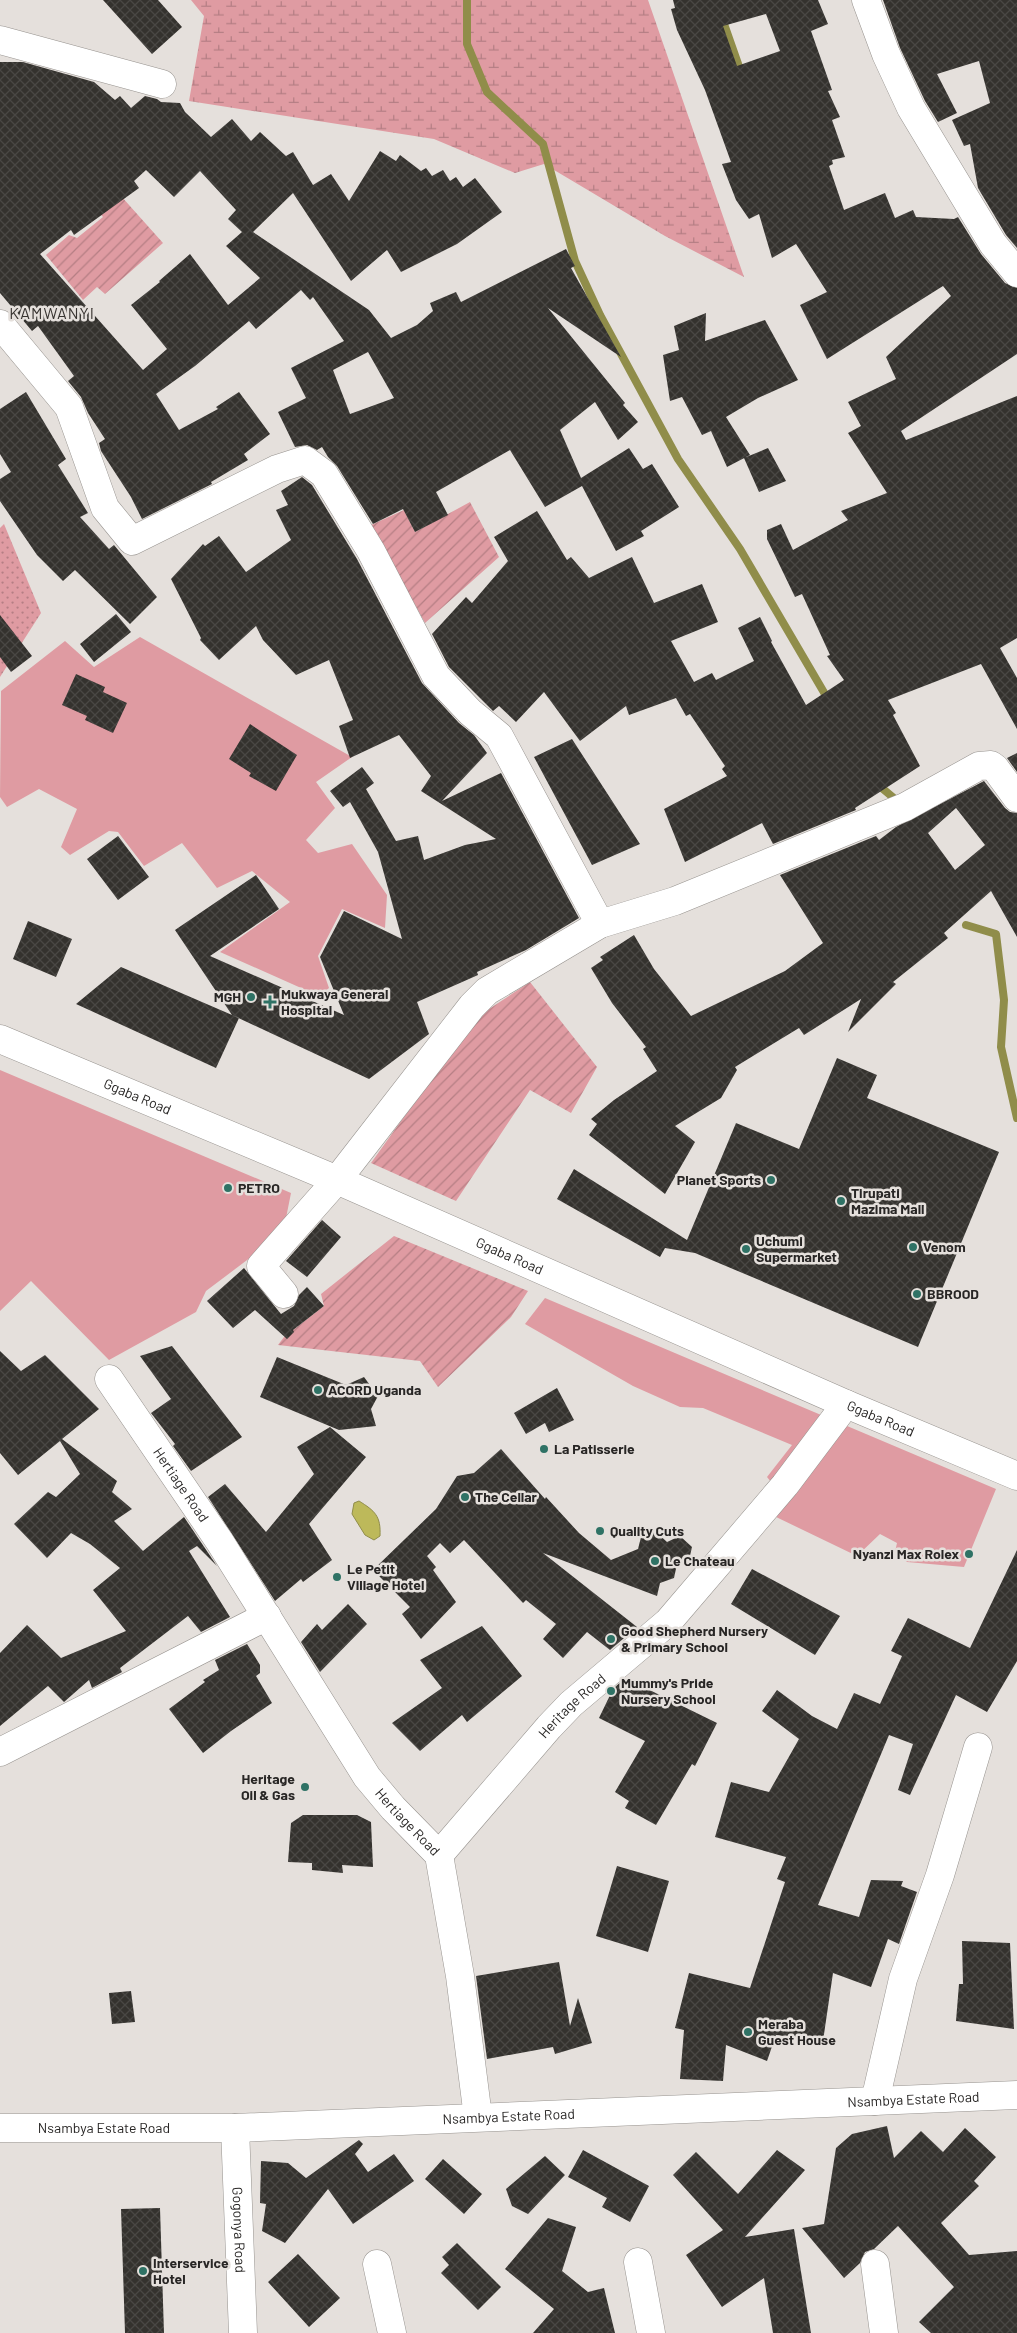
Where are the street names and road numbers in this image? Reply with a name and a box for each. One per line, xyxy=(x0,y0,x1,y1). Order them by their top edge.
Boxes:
street label: Ggaba Road xyxy=(101,1074,174,1118)
street label: Ggaba Road xyxy=(474,1233,546,1278)
street label: Ggaba Road xyxy=(844,1396,917,1440)
street label: Hertiage Road xyxy=(150,1444,213,1525)
street label: Heritage Road xyxy=(534,1670,609,1741)
street label: Hertiage Road xyxy=(372,1785,444,1859)
street label: Nsambya Estate Road xyxy=(847,2088,980,2110)
street label: Nsambya Estate Road xyxy=(442,2105,575,2127)
street label: Nsambya Estate Road xyxy=(38,2119,170,2136)
street label: Gogonya Road xyxy=(229,2187,250,2273)

